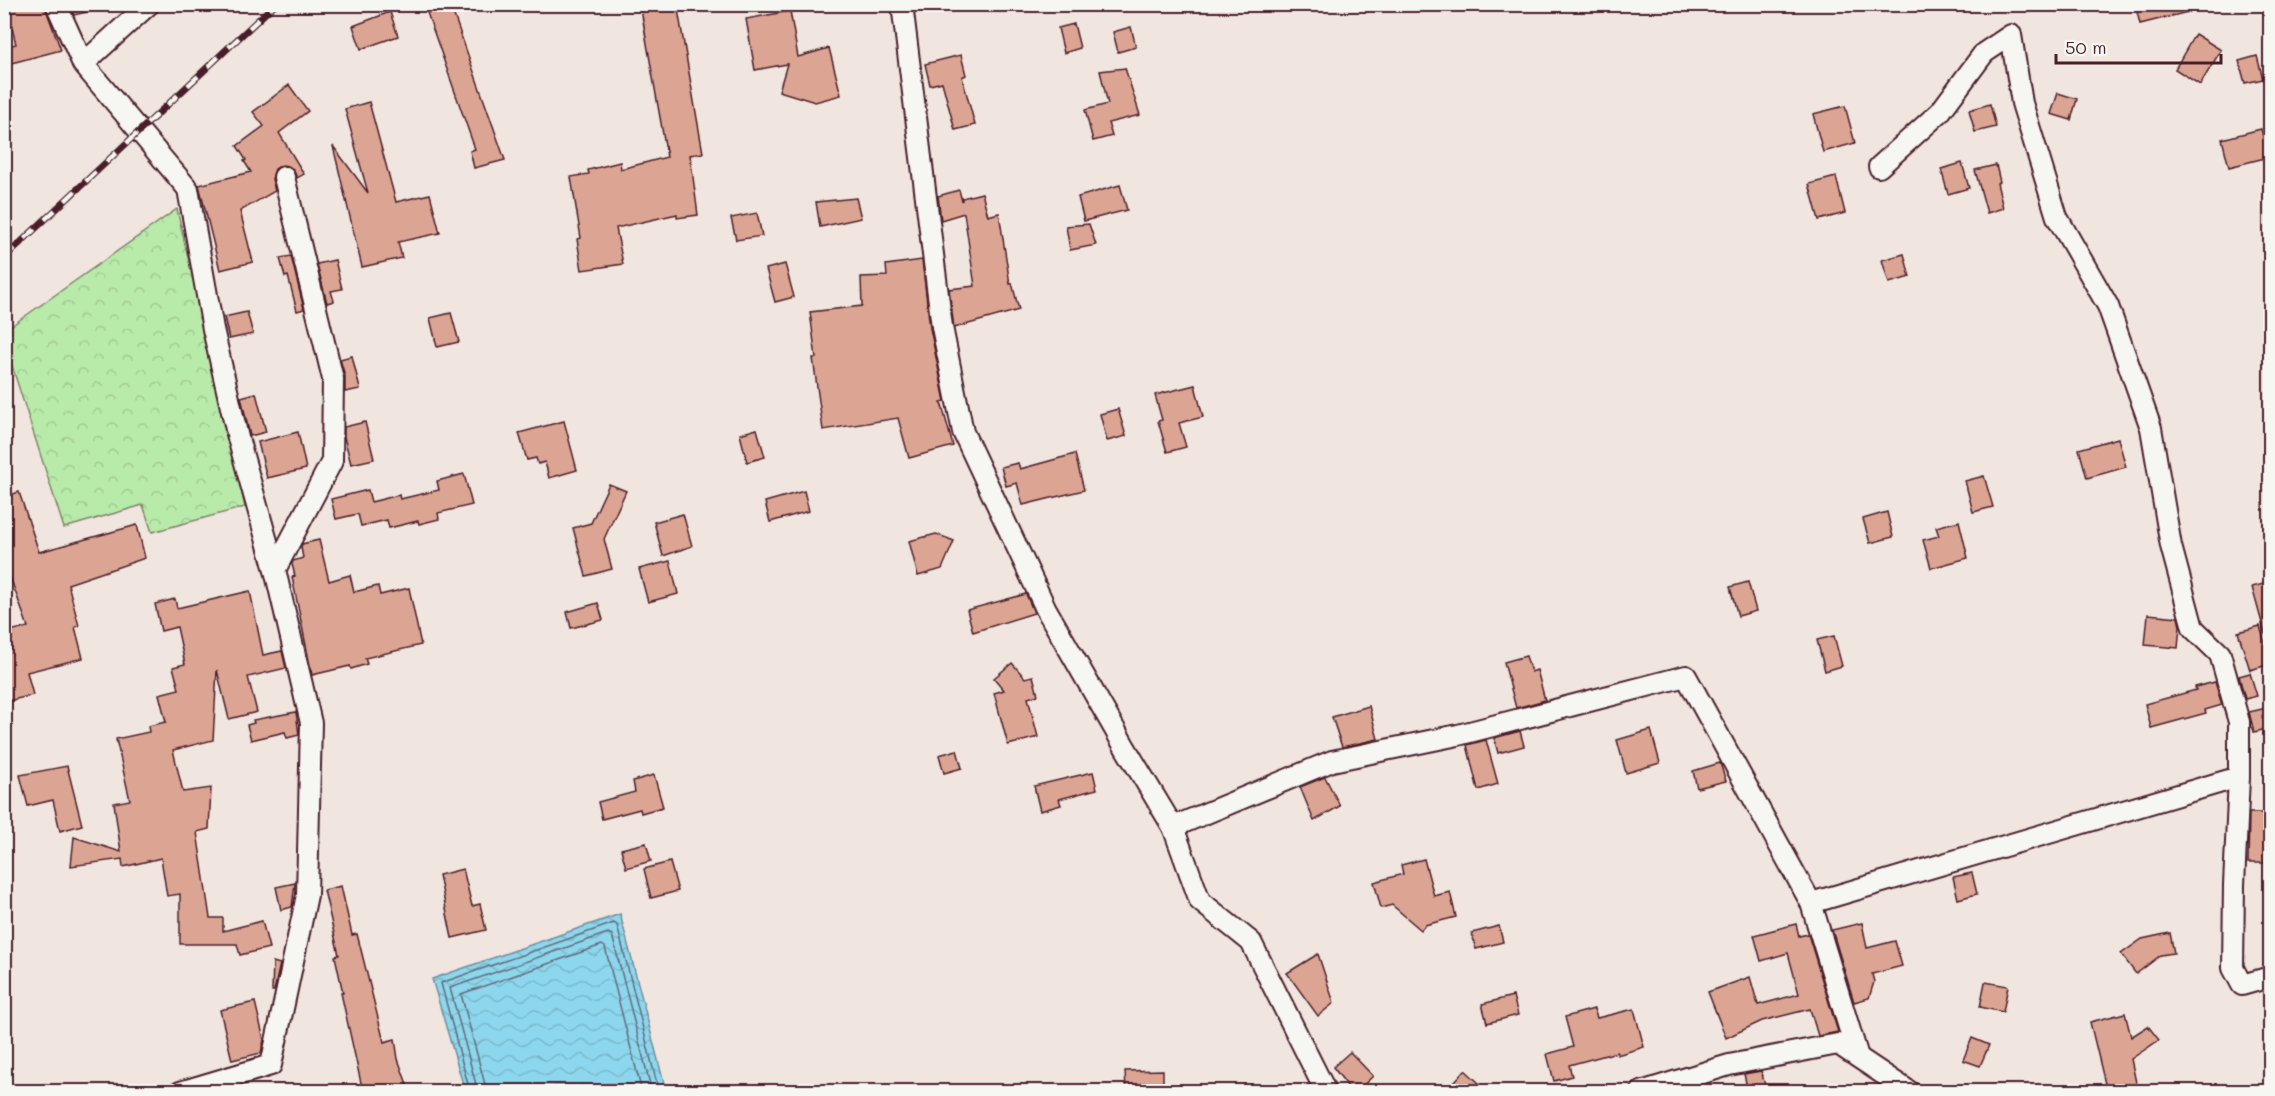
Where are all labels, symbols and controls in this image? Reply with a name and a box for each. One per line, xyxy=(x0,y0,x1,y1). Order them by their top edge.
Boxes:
scale bar xyxy=(2056,27,2221,65)
text: 50 m xyxy=(2065,35,2107,59)

